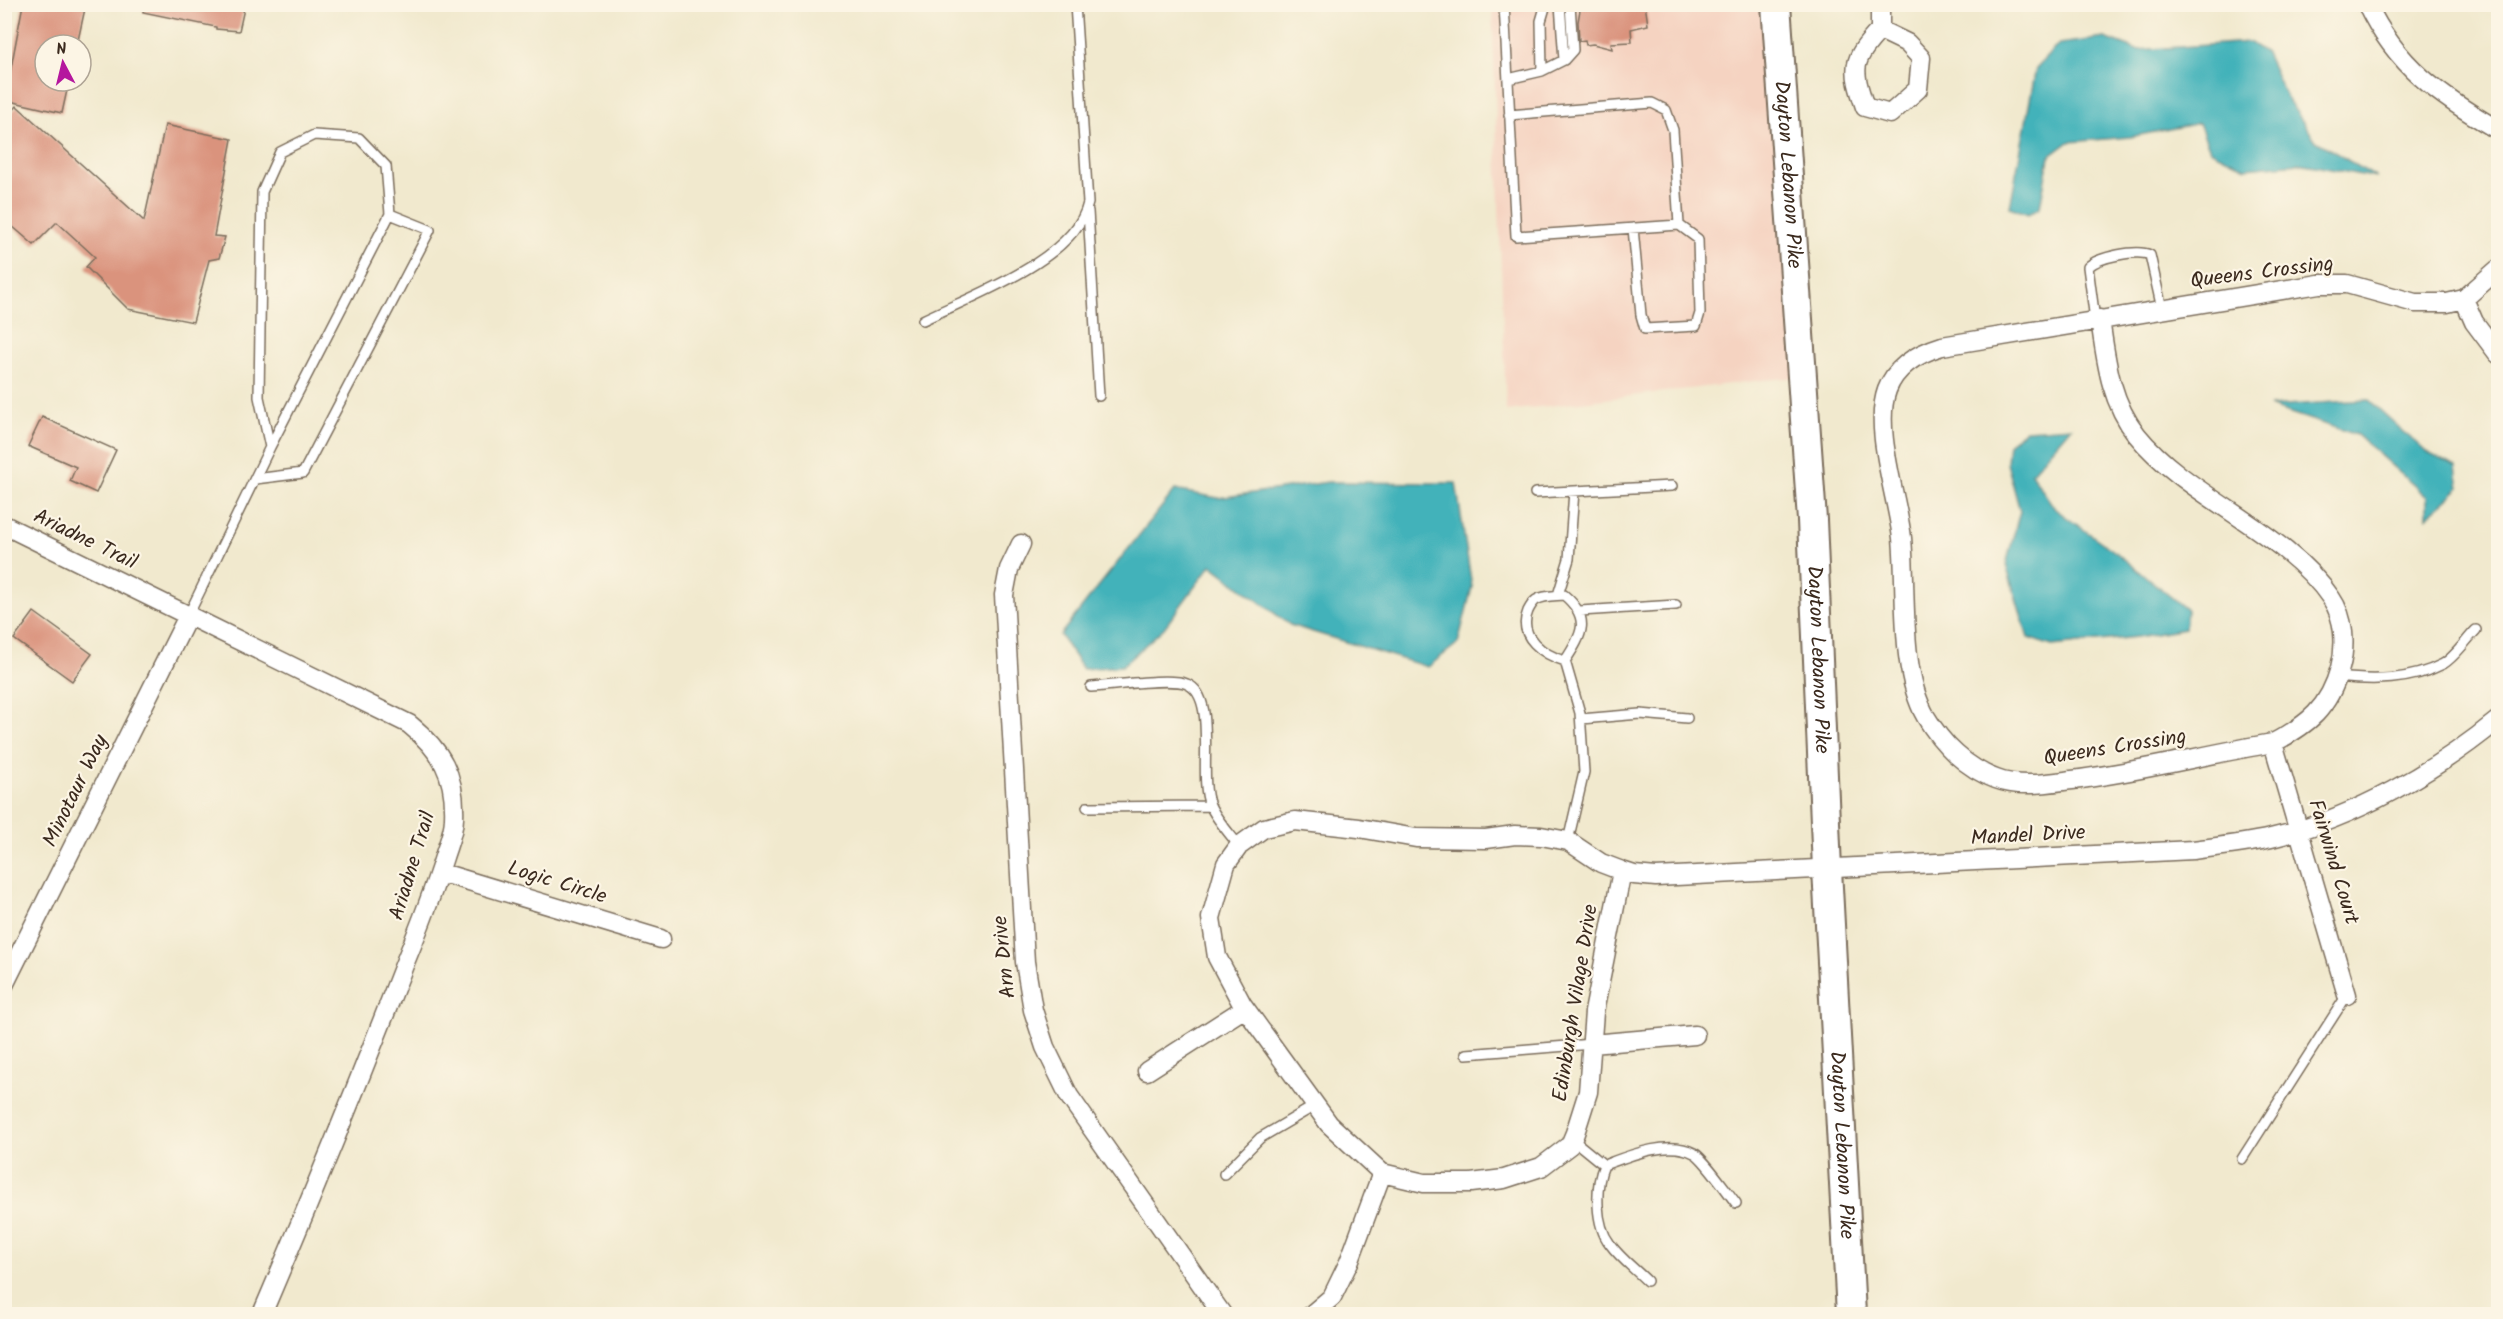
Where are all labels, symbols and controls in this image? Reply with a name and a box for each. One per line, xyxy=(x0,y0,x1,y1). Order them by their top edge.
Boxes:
north arrow xyxy=(33,33,93,93)
text: N xyxy=(55,37,68,63)
street label: Dayton Lebanon Pike xyxy=(1765,79,1811,270)
street label: Queens Crossing xyxy=(2188,248,2336,298)
street label: Ariadne Trail xyxy=(27,501,143,579)
street label: Dayton Lebanon Pike xyxy=(1797,565,1839,755)
street label: Queens Crossing xyxy=(2041,720,2189,776)
street label: Minotaur Way xyxy=(34,729,118,853)
street label: Fairwind Court xyxy=(2298,795,2368,929)
street label: Ariadne Trail xyxy=(381,807,445,925)
street label: Mandel Drive xyxy=(1970,816,2087,855)
street label: Logic Circle xyxy=(503,852,611,914)
street label: Edinburgh Vilage Drive xyxy=(1544,901,1608,1104)
street label: Arn Drive xyxy=(984,913,1026,1000)
street label: Dayton Lebanon Pike xyxy=(1820,1050,1863,1241)

